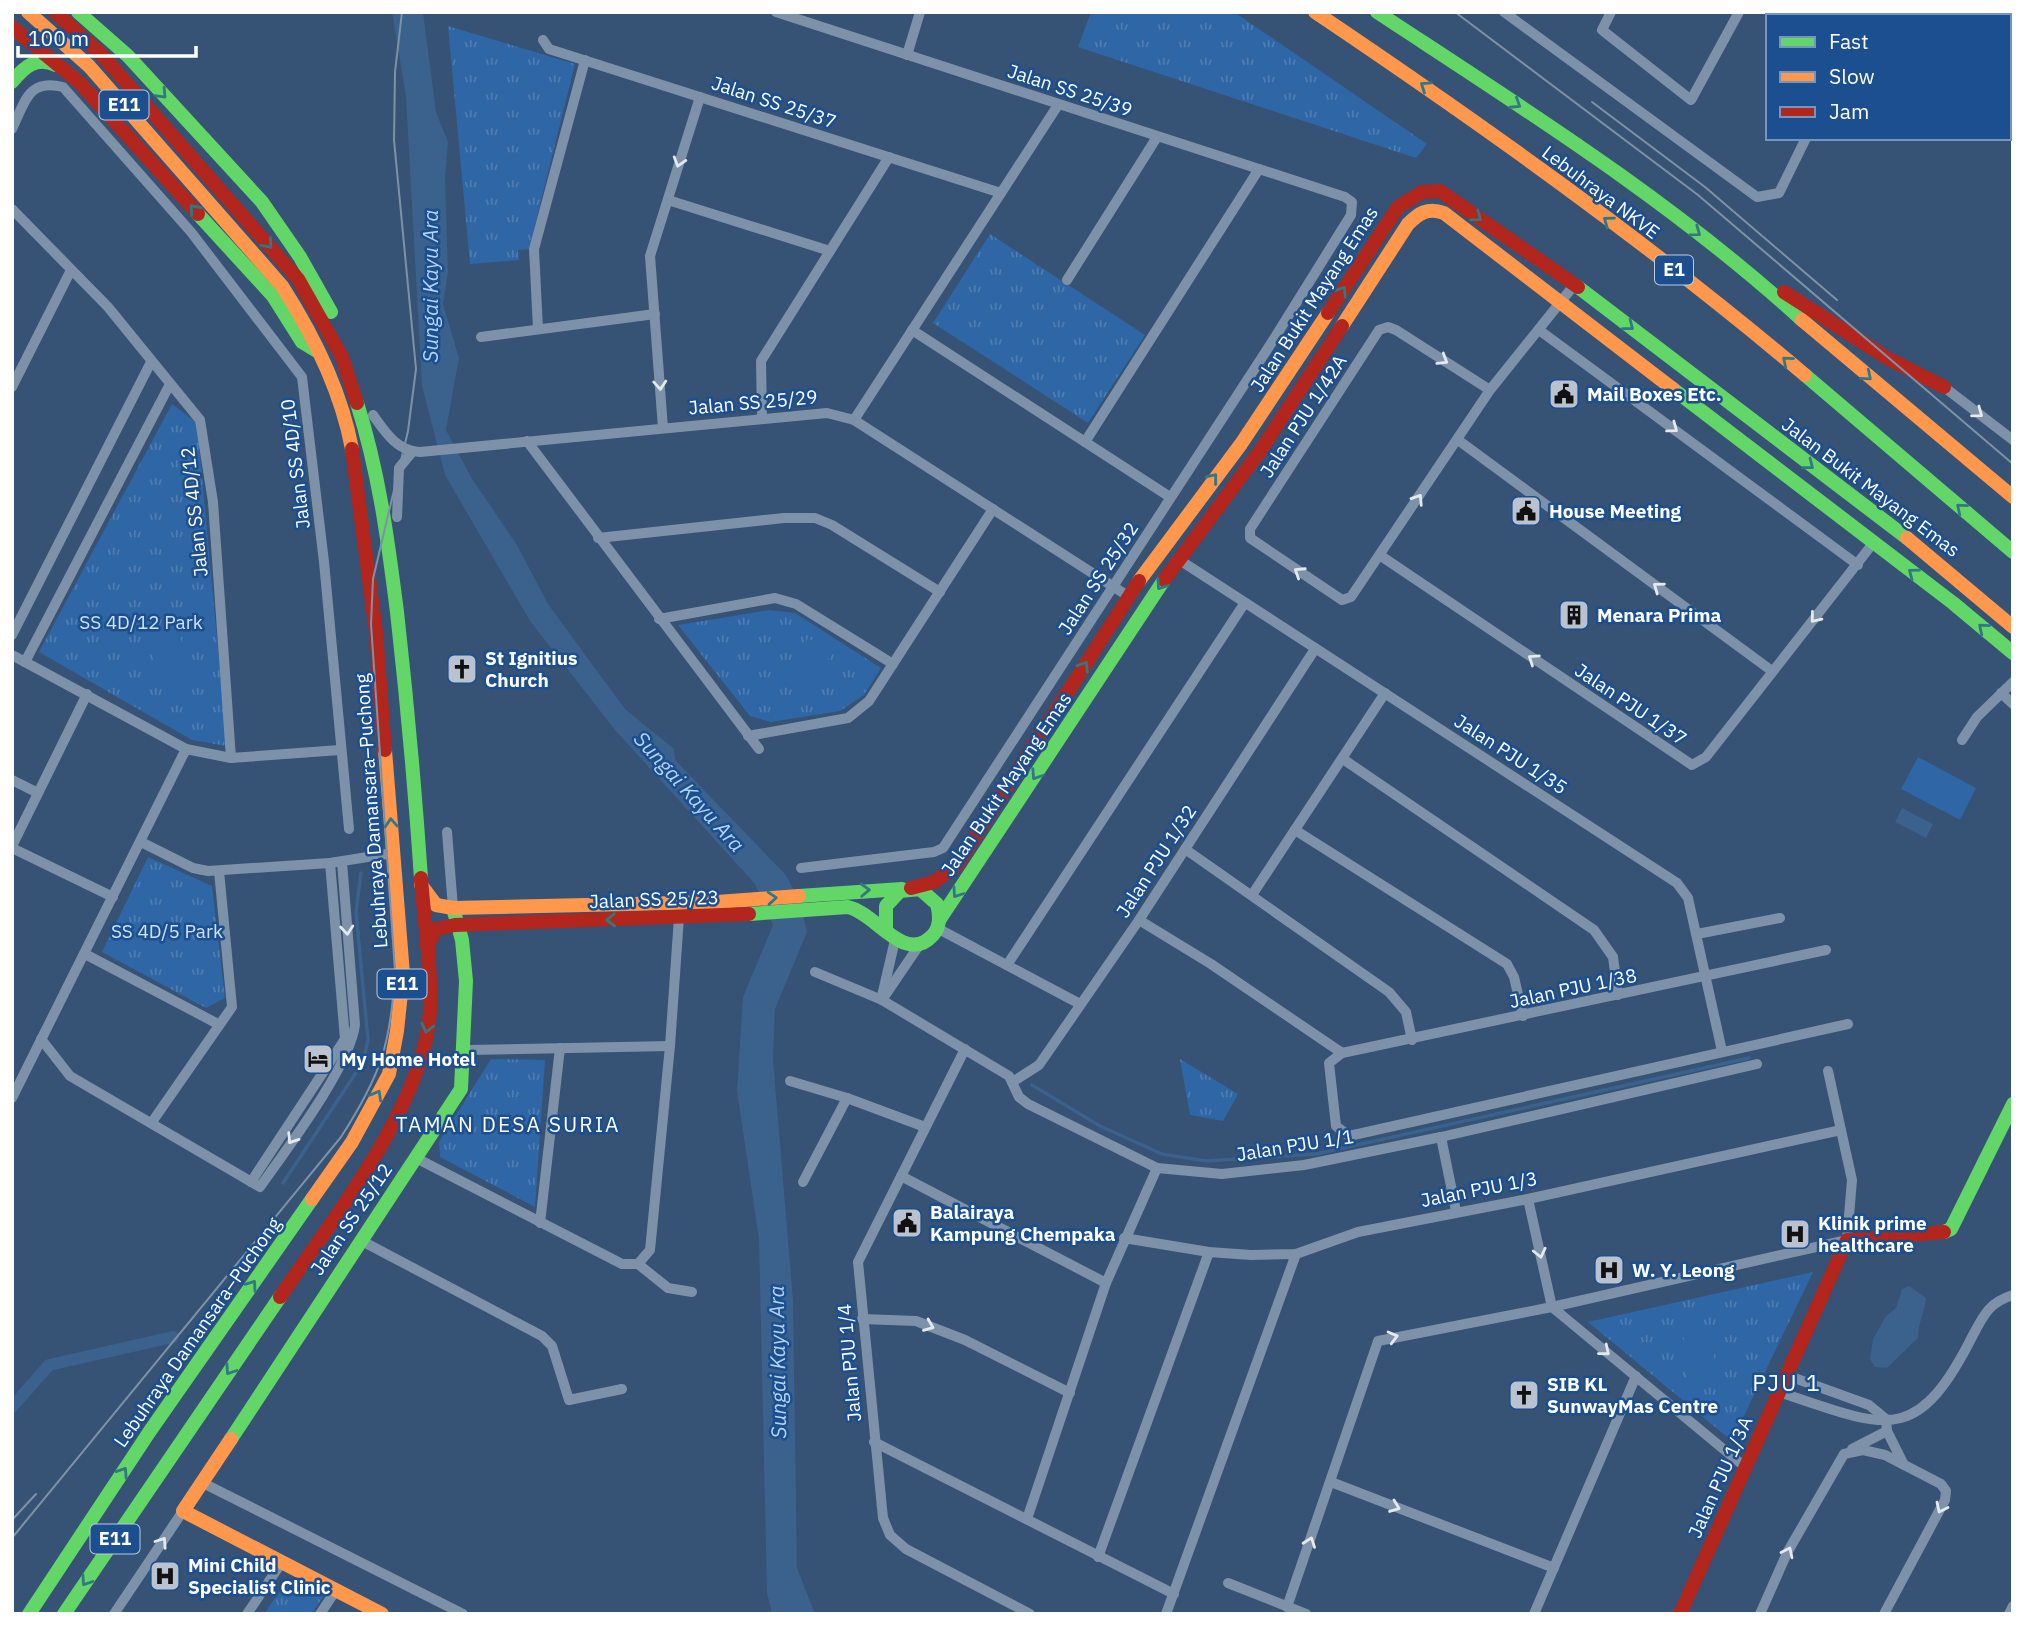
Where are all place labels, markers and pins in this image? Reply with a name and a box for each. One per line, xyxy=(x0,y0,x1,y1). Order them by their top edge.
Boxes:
public building icon: Mail Boxes Etc. xyxy=(1547,377,1581,411)
place label: Mail Boxes Etc. xyxy=(1587,382,1722,406)
public building icon: House Meeting xyxy=(1509,494,1543,528)
place label: House Meeting xyxy=(1549,499,1681,523)
building icon: Menara Prima xyxy=(1557,598,1591,632)
place label: Menara Prima xyxy=(1597,603,1721,627)
place label: St Ignitius Church xyxy=(485,646,578,692)
church icon: St Ignitius Church xyxy=(445,652,479,686)
hotel icon: My Home Hotel xyxy=(301,1042,335,1076)
place label: My Home Hotel xyxy=(341,1047,476,1071)
place label: Balairaya Kampung Chempaka xyxy=(930,1200,1116,1246)
public building icon: Balairaya Kampung Chempaka xyxy=(890,1206,924,1240)
place label: Klinik prime healthcare xyxy=(1818,1211,1927,1257)
hospital icon: Klinik prime healthcare xyxy=(1778,1217,1812,1251)
hospital icon: W. Y. Leong xyxy=(1592,1253,1626,1287)
place label: W. Y. Leong xyxy=(1632,1258,1735,1282)
place label: SIB KL SunwayMas Centre xyxy=(1547,1372,1718,1418)
church icon: SIB KL SunwayMas Centre xyxy=(1507,1378,1541,1412)
place label: Mini Child Specialist Clinic xyxy=(188,1553,331,1599)
hospital icon: Mini Child Specialist Clinic xyxy=(148,1559,182,1593)

